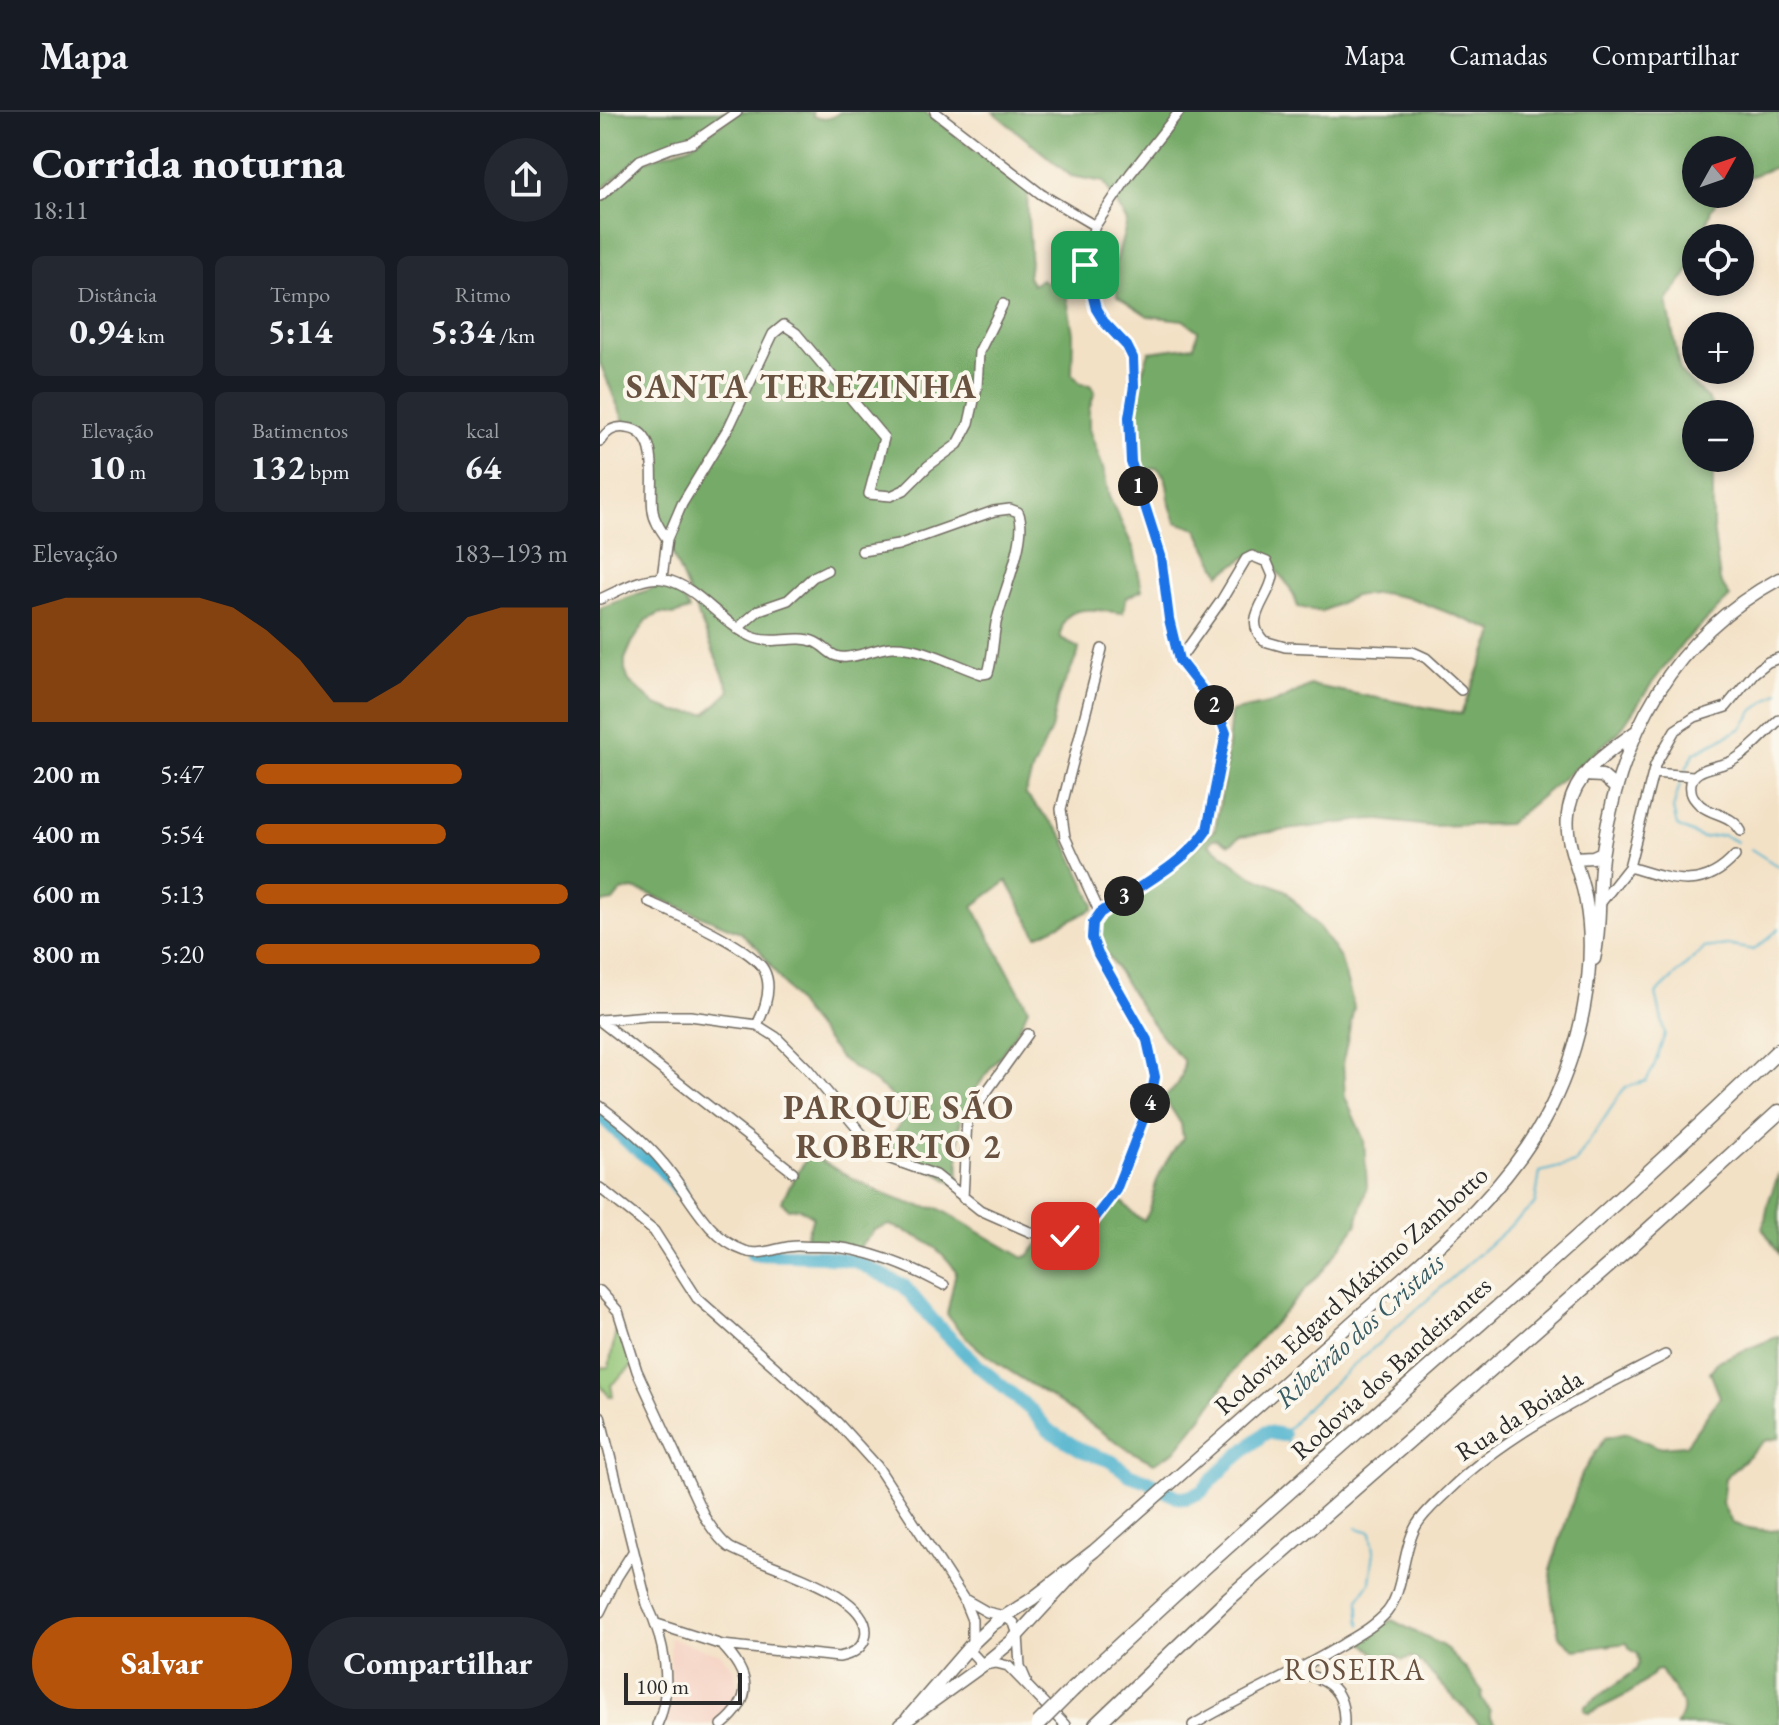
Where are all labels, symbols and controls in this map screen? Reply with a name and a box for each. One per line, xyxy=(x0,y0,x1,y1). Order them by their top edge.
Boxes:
text: Mapa xyxy=(40,31,128,80)
text: Mapa xyxy=(1344,37,1405,73)
text: Camadas xyxy=(1449,37,1548,73)
text: Compartilhar xyxy=(1592,37,1739,73)
text: Corrida noturna xyxy=(32,134,345,191)
north arrow xyxy=(1682,136,1754,208)
map controls xyxy=(1682,136,1754,472)
button: share xyxy=(484,138,568,222)
text: 18:11 xyxy=(32,193,88,227)
button: locate xyxy=(1682,224,1754,296)
pin xyxy=(1051,231,1119,299)
icon: arrive xyxy=(1063,243,1107,287)
text: Distância xyxy=(78,280,157,309)
text: Tempo xyxy=(270,280,330,309)
text: Ritmo xyxy=(455,280,511,309)
text: 0.94 xyxy=(70,309,133,353)
text: 5:14 xyxy=(268,309,332,353)
text: 5:34 xyxy=(430,309,495,353)
button: + xyxy=(1682,312,1754,384)
text: km xyxy=(133,321,165,350)
text: /km xyxy=(495,321,535,350)
district label: SANTA TEREZINHA xyxy=(626,364,978,408)
button: − xyxy=(1682,400,1754,472)
text: Elevação xyxy=(81,416,154,445)
text: Batimentos xyxy=(252,416,348,445)
text: kcal xyxy=(466,416,499,445)
text: 10 xyxy=(88,445,125,489)
text: 132 xyxy=(250,445,305,489)
text: 64 xyxy=(464,445,501,489)
text: m xyxy=(125,457,146,486)
text: bpm xyxy=(305,457,350,486)
pin: 1 xyxy=(1118,466,1158,506)
text: 1 xyxy=(1132,471,1144,500)
text: Elevação xyxy=(32,536,118,570)
text: 183–193 m xyxy=(453,536,568,570)
pin: 2 xyxy=(1194,685,1234,725)
text: 2 xyxy=(1208,690,1220,719)
text: 200 m xyxy=(32,757,100,791)
text: 5:47 xyxy=(160,757,204,791)
text: 400 m xyxy=(32,817,100,851)
text: 5:54 xyxy=(160,817,204,851)
pin: 3 xyxy=(1104,876,1144,916)
text: 600 m xyxy=(32,877,100,911)
text: 5:13 xyxy=(160,877,204,911)
text: 3 xyxy=(1118,881,1130,910)
text: 800 m xyxy=(32,937,100,971)
text: 5:20 xyxy=(160,937,204,971)
pin: 4 xyxy=(1130,1083,1170,1123)
district label: PARQUE SÃO ROBERTO 2 xyxy=(783,1085,1015,1168)
text: 4 xyxy=(1144,1088,1156,1117)
street label: Rodovia Edgard Máximo Zambotto xyxy=(1207,1158,1495,1422)
pin xyxy=(1031,1202,1099,1270)
icon: check xyxy=(1043,1214,1087,1258)
water label: Ribeirão dos Cristais xyxy=(1267,1244,1452,1416)
street label: Rodovia dos Bandeirantes xyxy=(1284,1269,1498,1467)
street label: Rua da Boiada xyxy=(1449,1361,1590,1469)
button: Salvar xyxy=(32,1617,292,1709)
button: Compartilhar xyxy=(308,1617,568,1709)
district label: ROSEIRA xyxy=(1284,1650,1426,1689)
scale bar xyxy=(624,1669,742,1705)
text: 100 m xyxy=(636,1672,689,1701)

